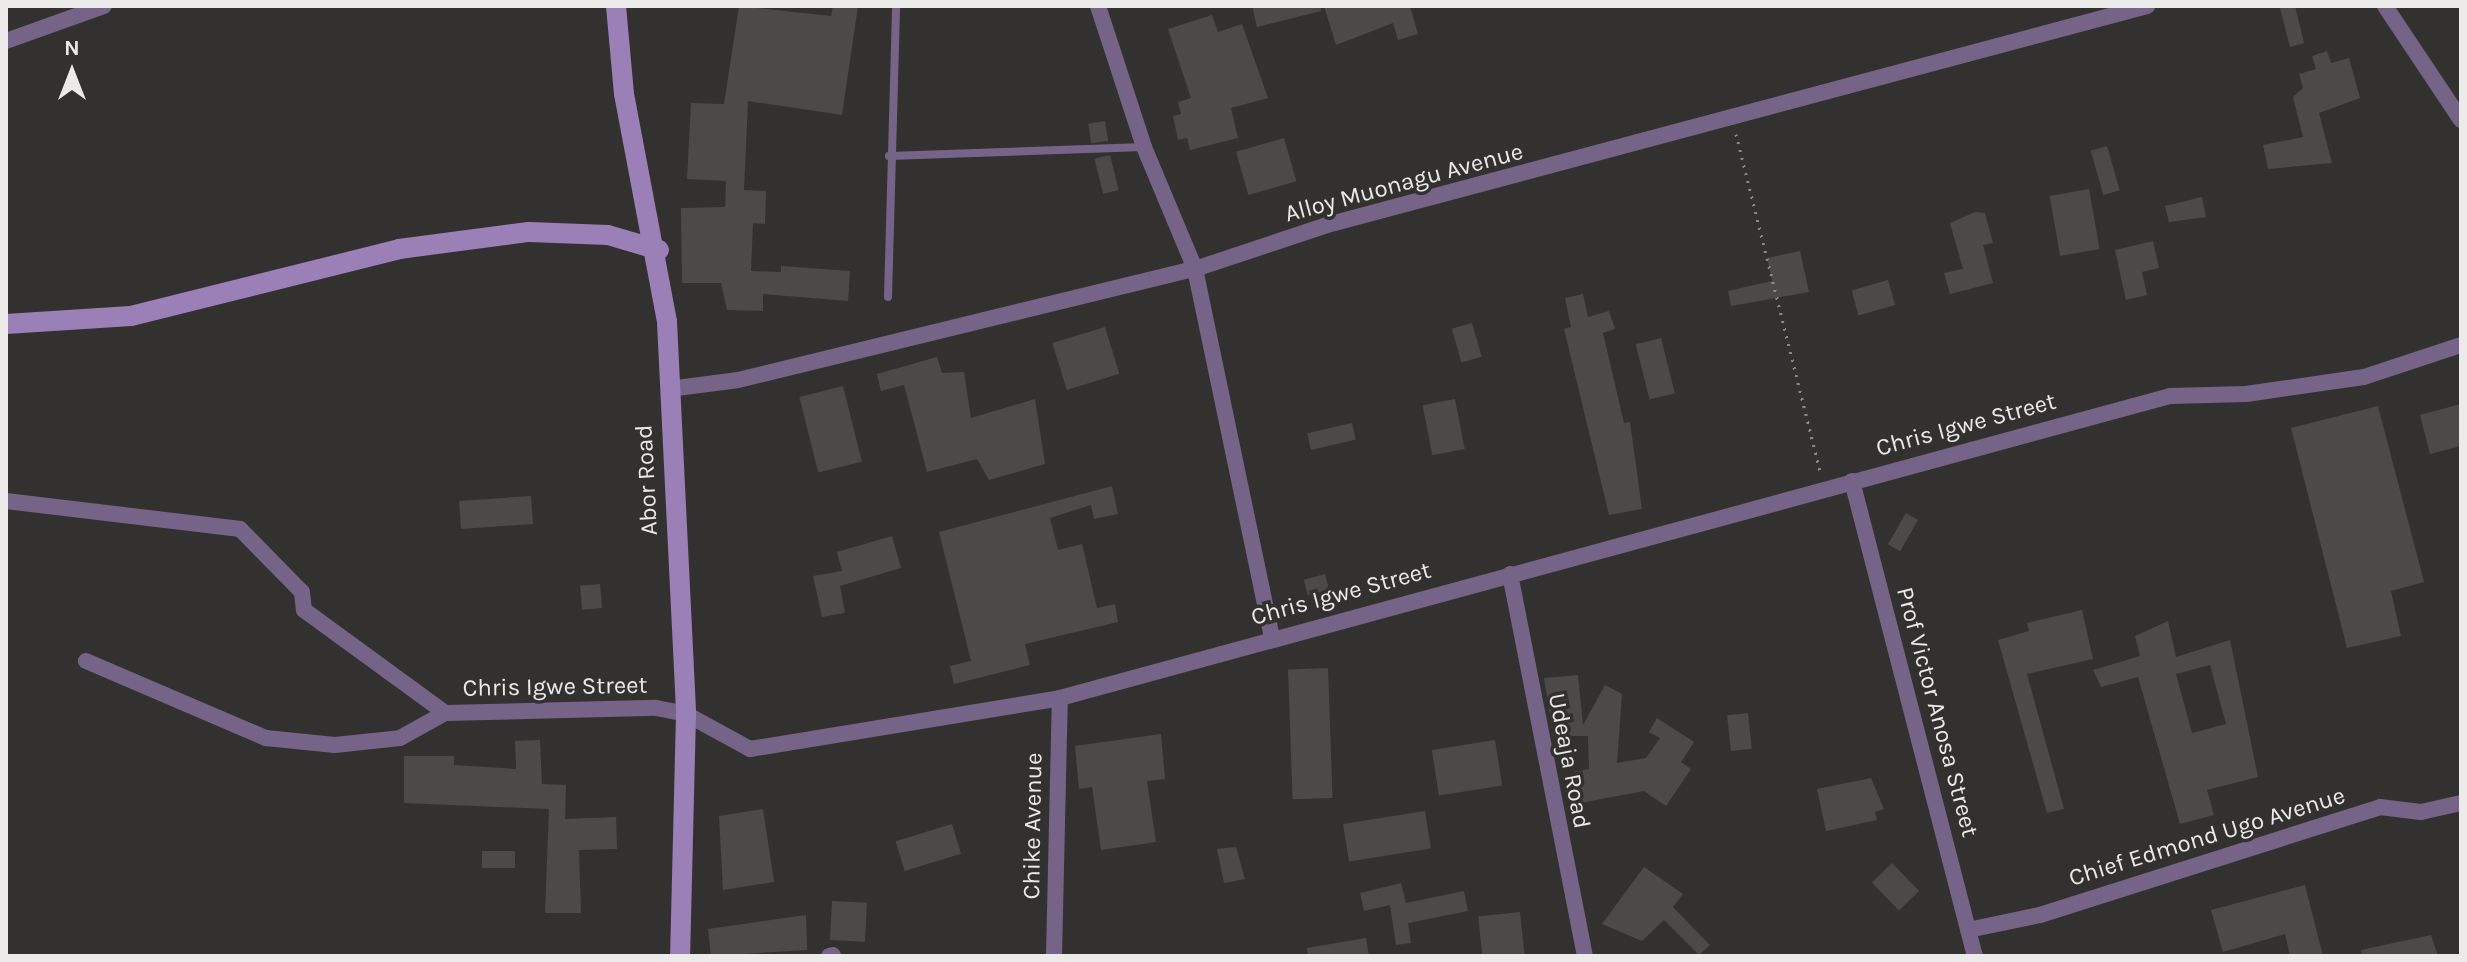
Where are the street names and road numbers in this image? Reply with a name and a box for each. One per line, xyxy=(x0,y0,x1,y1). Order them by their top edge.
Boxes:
street label: Alloy Muonagu Avenue xyxy=(1282,137,1526,229)
street label: Chris Igwe Street xyxy=(1873,387,2059,463)
street label: Abor Road xyxy=(630,424,664,536)
street label: Chris Igwe Street xyxy=(1248,556,1434,632)
street label: Prof Victor Anosa Street xyxy=(1890,584,1984,840)
street label: Chris Igwe Street xyxy=(462,671,648,703)
street label: Udeaja Road xyxy=(1542,691,1596,831)
street label: Chike Avenue xyxy=(1017,752,1049,900)
street label: Chief Edmond Ugo Avenue xyxy=(2065,781,2349,893)

